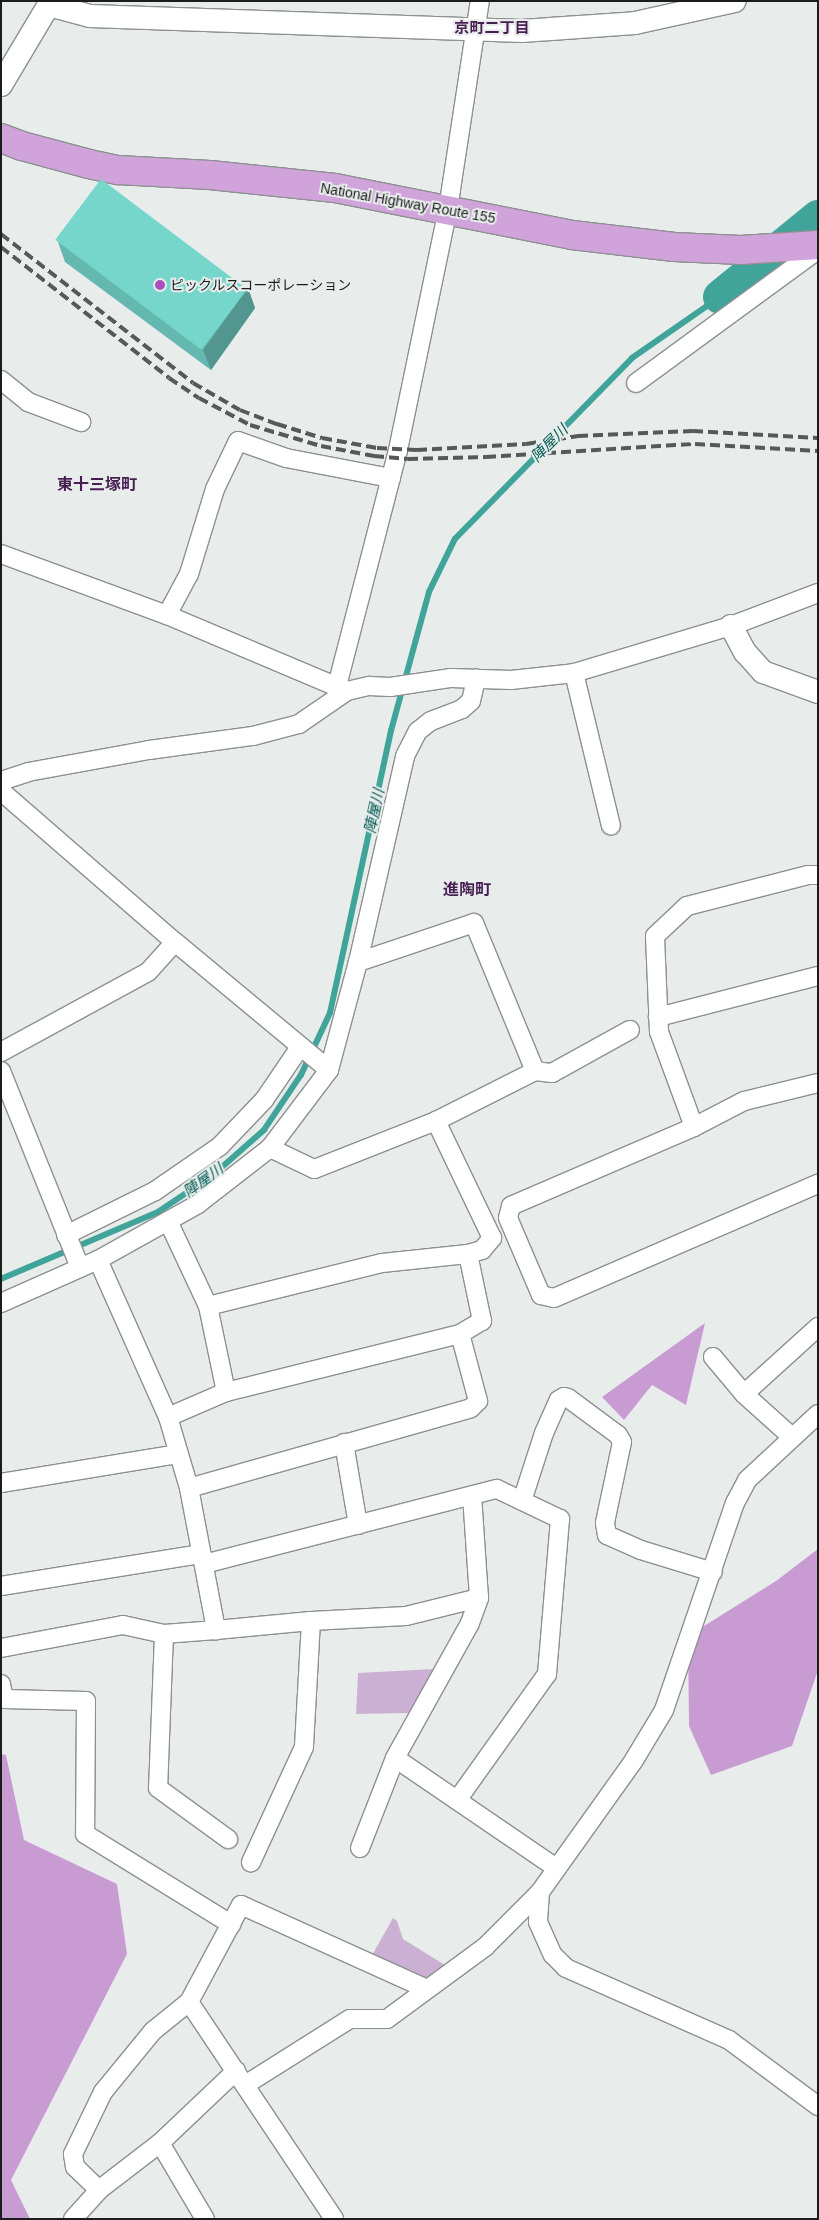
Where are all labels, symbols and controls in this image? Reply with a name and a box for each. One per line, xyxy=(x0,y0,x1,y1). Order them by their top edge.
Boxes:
district label: 京町二丁目 xyxy=(455,19,529,37)
street label: National Highway Route 155 xyxy=(319,179,497,227)
place label: ピックルスコーポレーション xyxy=(170,277,352,293)
marker: ピックルスコーポレーション xyxy=(154,279,166,291)
water label: 陣屋川 xyxy=(527,421,571,465)
district label: 東十三塚町 xyxy=(57,475,137,495)
water label: 陣屋川 xyxy=(361,787,387,835)
district label: 進陶町 xyxy=(443,880,491,900)
water label: 陣屋川 xyxy=(180,1159,226,1201)

